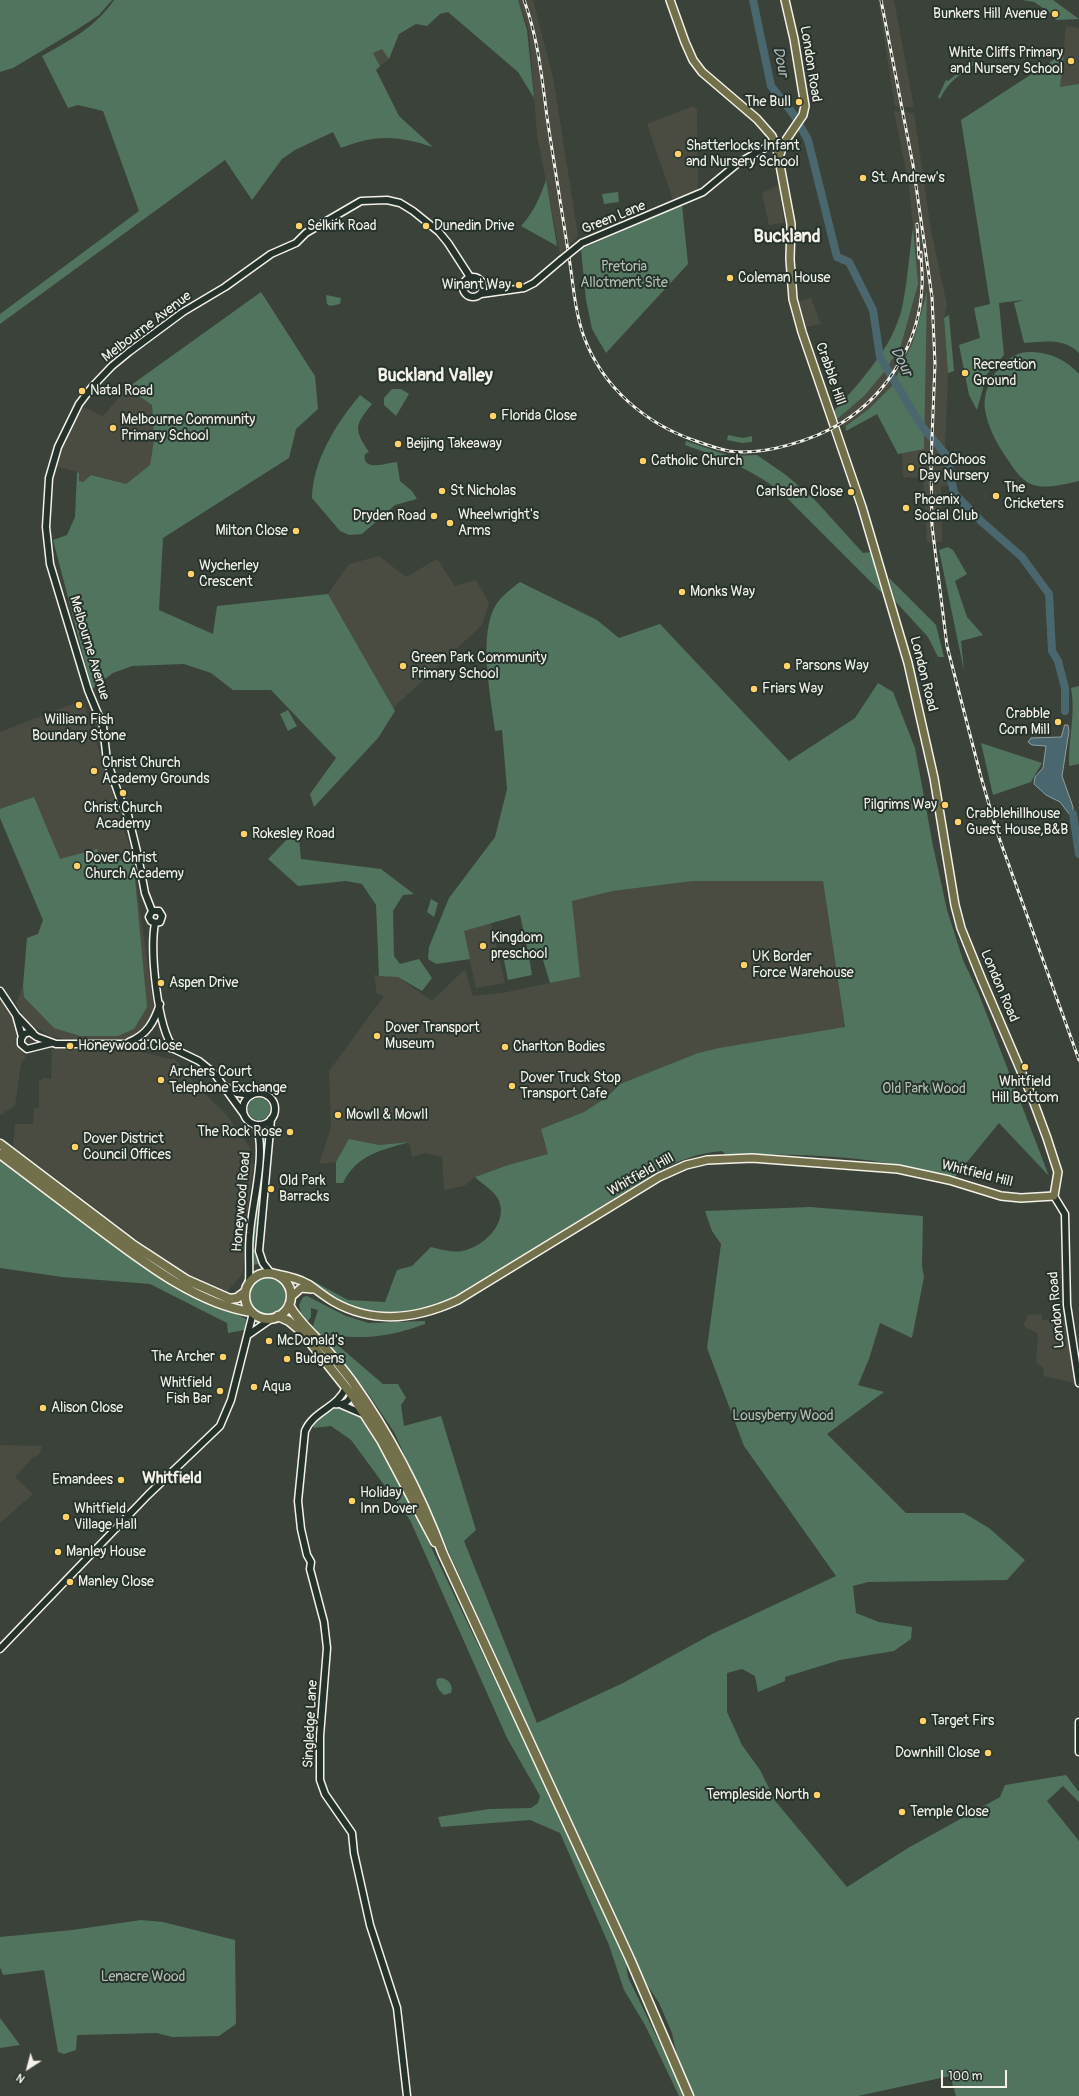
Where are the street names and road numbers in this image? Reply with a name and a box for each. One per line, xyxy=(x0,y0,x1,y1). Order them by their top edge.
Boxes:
street label: London Road xyxy=(796,25,824,103)
street label: Green Lane xyxy=(580,198,648,238)
street label: Melbourne Avenue xyxy=(99,288,195,366)
street label: Crabble Hill xyxy=(811,340,849,408)
street label: Melbourne Avenue xyxy=(65,594,113,702)
street label: London Road xyxy=(906,635,940,713)
street label: London Road xyxy=(976,947,1022,1025)
street label: Whitfield Hill xyxy=(605,1150,677,1200)
street label: Honeywood Road xyxy=(229,1151,255,1253)
street label: Whitfield Hill xyxy=(939,1157,1015,1191)
street label: London Road xyxy=(1045,1271,1069,1349)
street label: Singledge Lane xyxy=(300,1679,322,1769)

